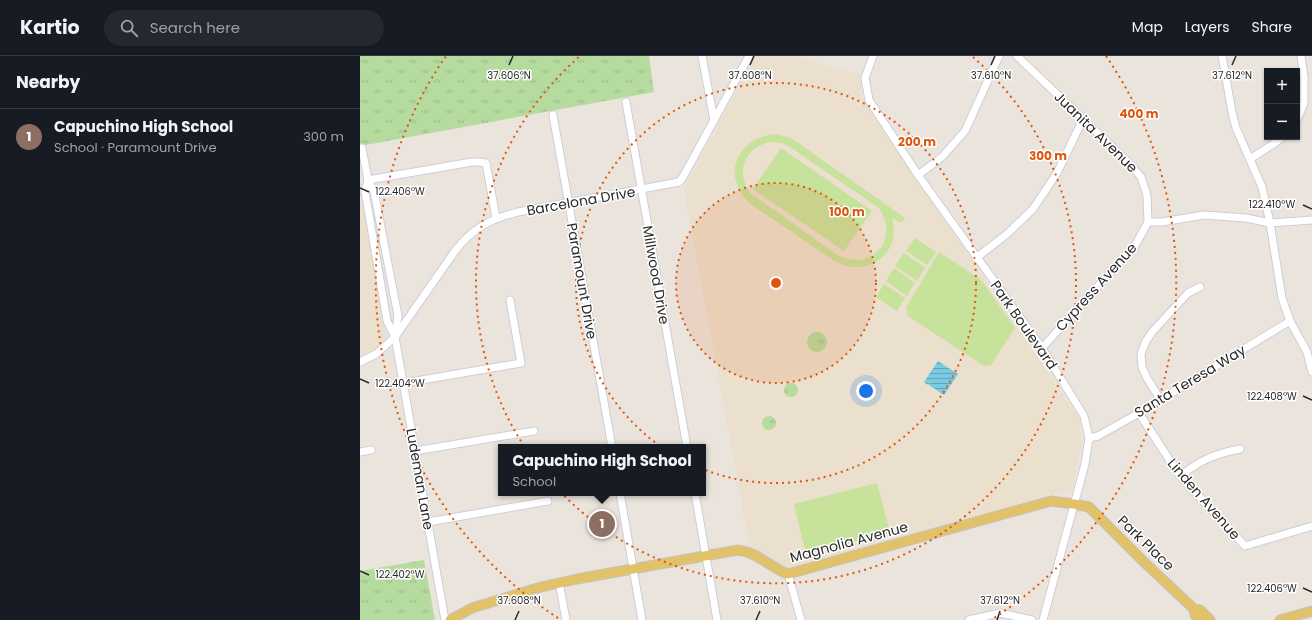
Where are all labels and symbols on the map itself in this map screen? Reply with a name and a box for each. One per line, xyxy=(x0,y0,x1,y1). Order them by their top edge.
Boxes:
text: 37.606°N xyxy=(487,68,531,83)
text: 37.608°N xyxy=(728,68,772,83)
text: 37.610°N xyxy=(971,68,1011,83)
text: 37.612°N xyxy=(1212,68,1252,83)
street label: Juanita Avenue xyxy=(1050,87,1142,177)
text: 400 m xyxy=(1119,105,1159,122)
text: 200 m xyxy=(898,133,936,150)
text: 300 m xyxy=(1029,147,1067,164)
street label: Barcelona Drive xyxy=(525,182,637,220)
text: 122.406°W xyxy=(375,184,425,199)
text: 122.410°W xyxy=(1249,197,1295,212)
text: 100 m xyxy=(829,203,865,220)
street label: Paramount Drive xyxy=(562,221,602,341)
street label: Millwood Drive xyxy=(637,224,675,326)
street label: Cypress Avenue xyxy=(1051,238,1141,336)
centre of rings xyxy=(769,276,783,290)
street label: Park Boulevard xyxy=(986,277,1062,373)
street label: Santa Teresa Way xyxy=(1131,340,1250,422)
text: 122.404°W xyxy=(375,376,425,391)
your location xyxy=(856,381,876,401)
text: 122.408°W xyxy=(1247,389,1297,404)
street label: Ludeman Lane xyxy=(401,427,439,532)
street label: Linden Avenue xyxy=(1163,454,1245,544)
pin: 1 xyxy=(589,509,615,539)
street label: Park Place xyxy=(1113,511,1179,575)
street label: Magnolia Avenue xyxy=(788,517,911,567)
text: 122.402°W xyxy=(376,567,425,582)
text: 122.406°W xyxy=(1247,581,1297,596)
text: 37.608°N xyxy=(497,593,541,608)
text: 37.610°N xyxy=(740,593,780,608)
text: 37.612°N xyxy=(980,593,1020,608)

